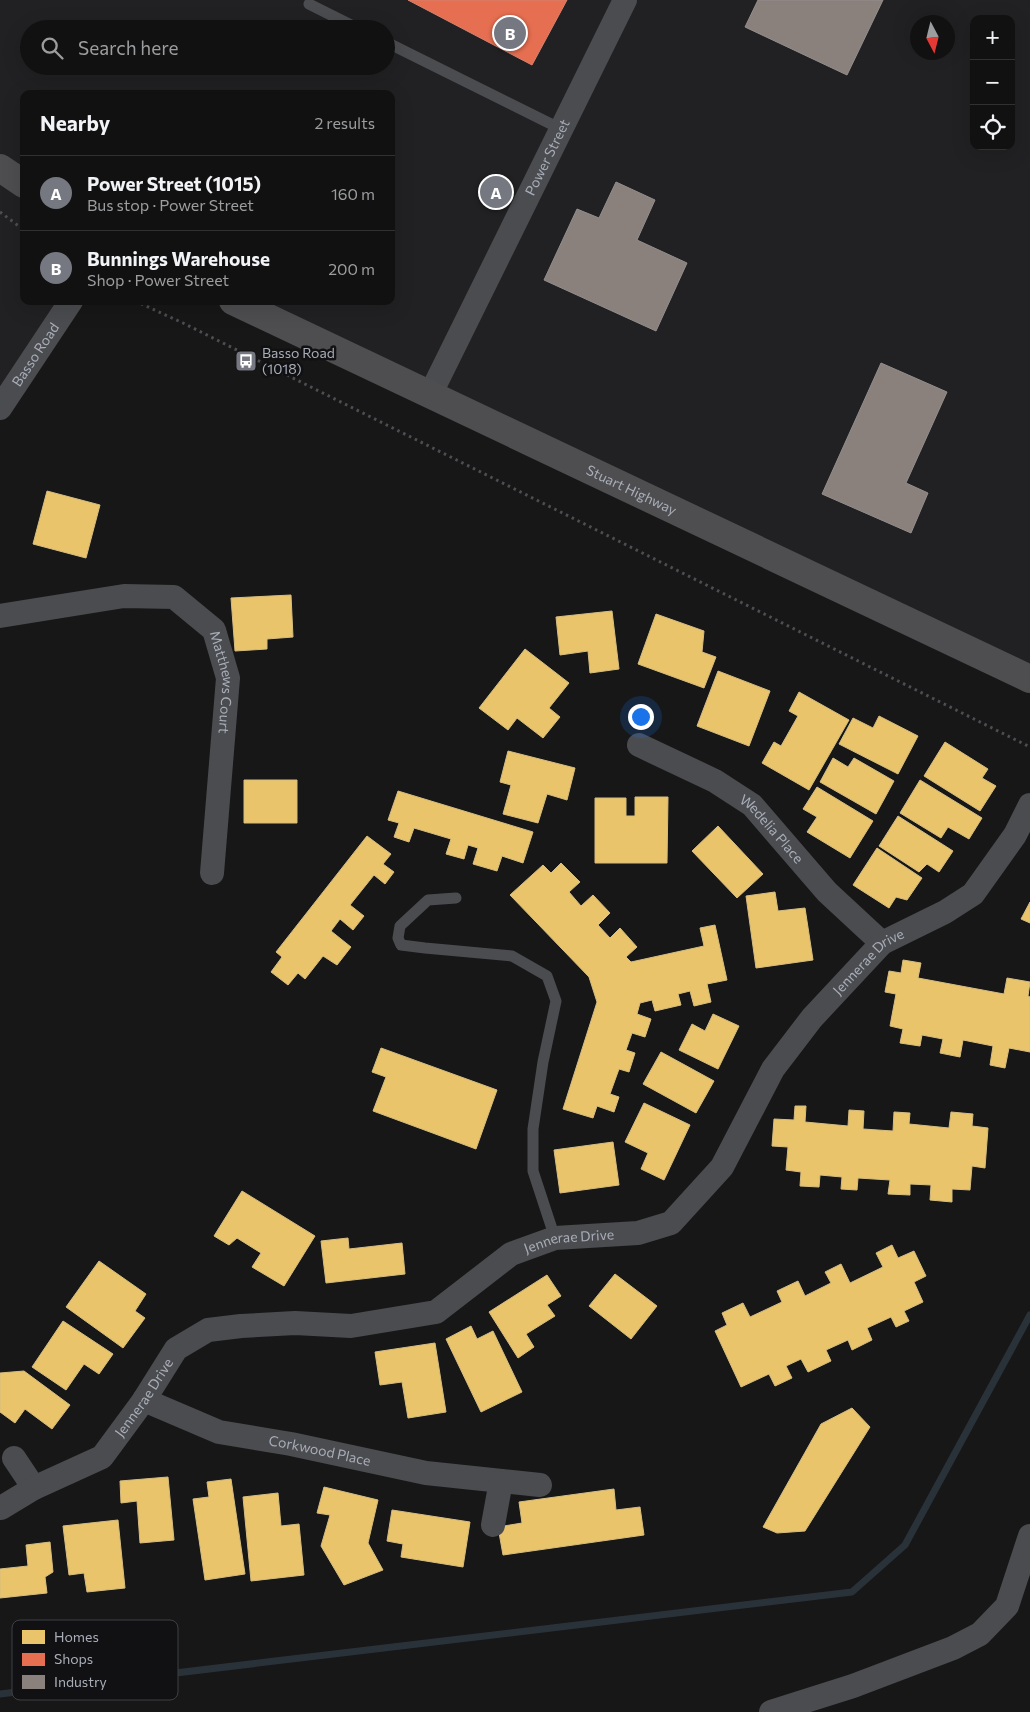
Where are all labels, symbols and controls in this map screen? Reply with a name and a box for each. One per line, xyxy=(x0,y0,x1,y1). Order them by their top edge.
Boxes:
pin: B xyxy=(494,14,526,52)
north arrow xyxy=(910,15,955,60)
map controls xyxy=(970,15,1015,150)
button: + xyxy=(970,15,1015,60)
search box xyxy=(20,20,395,75)
icon: search xyxy=(38,34,66,62)
text: Search here xyxy=(78,36,178,59)
button: − xyxy=(970,60,1015,105)
button: locate xyxy=(970,105,1015,150)
text: Nearby xyxy=(40,110,110,135)
text: 2 results xyxy=(314,113,375,132)
street label: Power Street xyxy=(521,116,573,198)
text: Power Street (1015) xyxy=(87,172,261,195)
pin: A xyxy=(480,173,512,211)
text: A xyxy=(50,184,62,203)
text: 160 m xyxy=(331,184,375,203)
text: Bus stop · Power Street xyxy=(87,195,254,214)
text: Bunnings Warehouse xyxy=(87,247,270,270)
text: B xyxy=(51,259,61,278)
text: 200 m xyxy=(328,259,375,278)
text: Shop · Power Street xyxy=(87,270,229,289)
street label: Basso Road xyxy=(8,319,62,389)
place label: Basso Road (1018) xyxy=(262,344,335,377)
bus stop icon: Basso Road (1018) xyxy=(234,349,258,373)
street label: Stuart Highway xyxy=(584,461,680,518)
street label: Matthews Court xyxy=(207,629,237,735)
your location xyxy=(628,704,654,730)
street label: Wedelia Place xyxy=(737,790,807,867)
street label: Jennerae Drive xyxy=(829,925,907,998)
street label: Jennerae Drive xyxy=(521,1225,614,1257)
street label: Jennerae Drive xyxy=(111,1355,176,1440)
street label: Corkwood Place xyxy=(268,1431,372,1469)
legend xyxy=(12,1620,178,1700)
text: Homes xyxy=(54,1628,99,1645)
text: Shops xyxy=(54,1650,93,1667)
text: Industry xyxy=(54,1673,107,1690)

